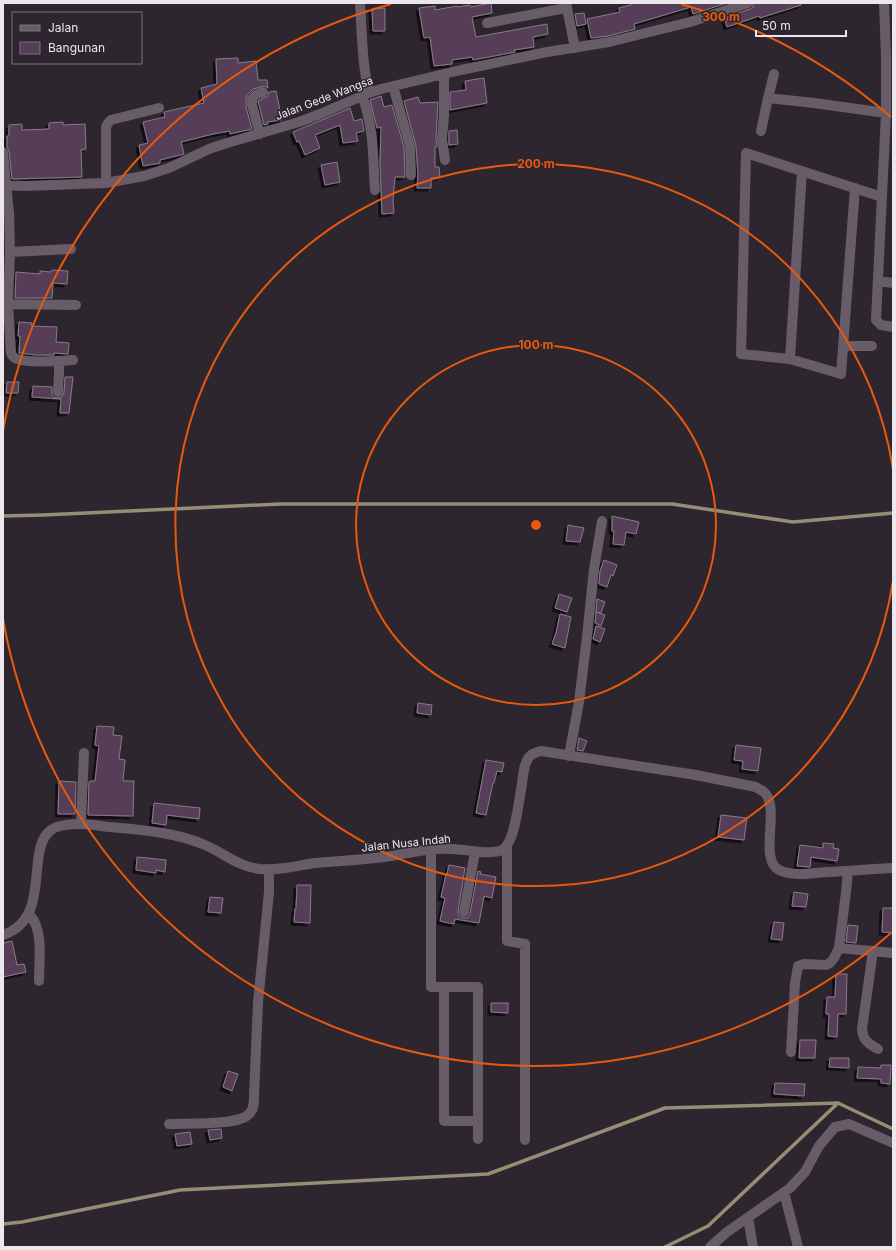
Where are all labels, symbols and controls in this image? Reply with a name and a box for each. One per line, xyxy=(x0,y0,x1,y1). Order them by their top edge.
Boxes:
text: 300 m xyxy=(702,9,740,24)
legend xyxy=(12,12,142,64)
scale bar xyxy=(756,12,846,38)
text: 50 m xyxy=(762,18,791,33)
text: Jalan xyxy=(48,20,78,35)
text: Bangunan xyxy=(48,40,105,55)
street label: Jalan Gede Wangsa xyxy=(273,73,375,123)
text: 200 m xyxy=(517,156,555,171)
text: 100 m xyxy=(518,337,554,352)
centre of rings xyxy=(529,518,543,532)
street label: Jalan Nusa Indah xyxy=(361,831,451,855)

